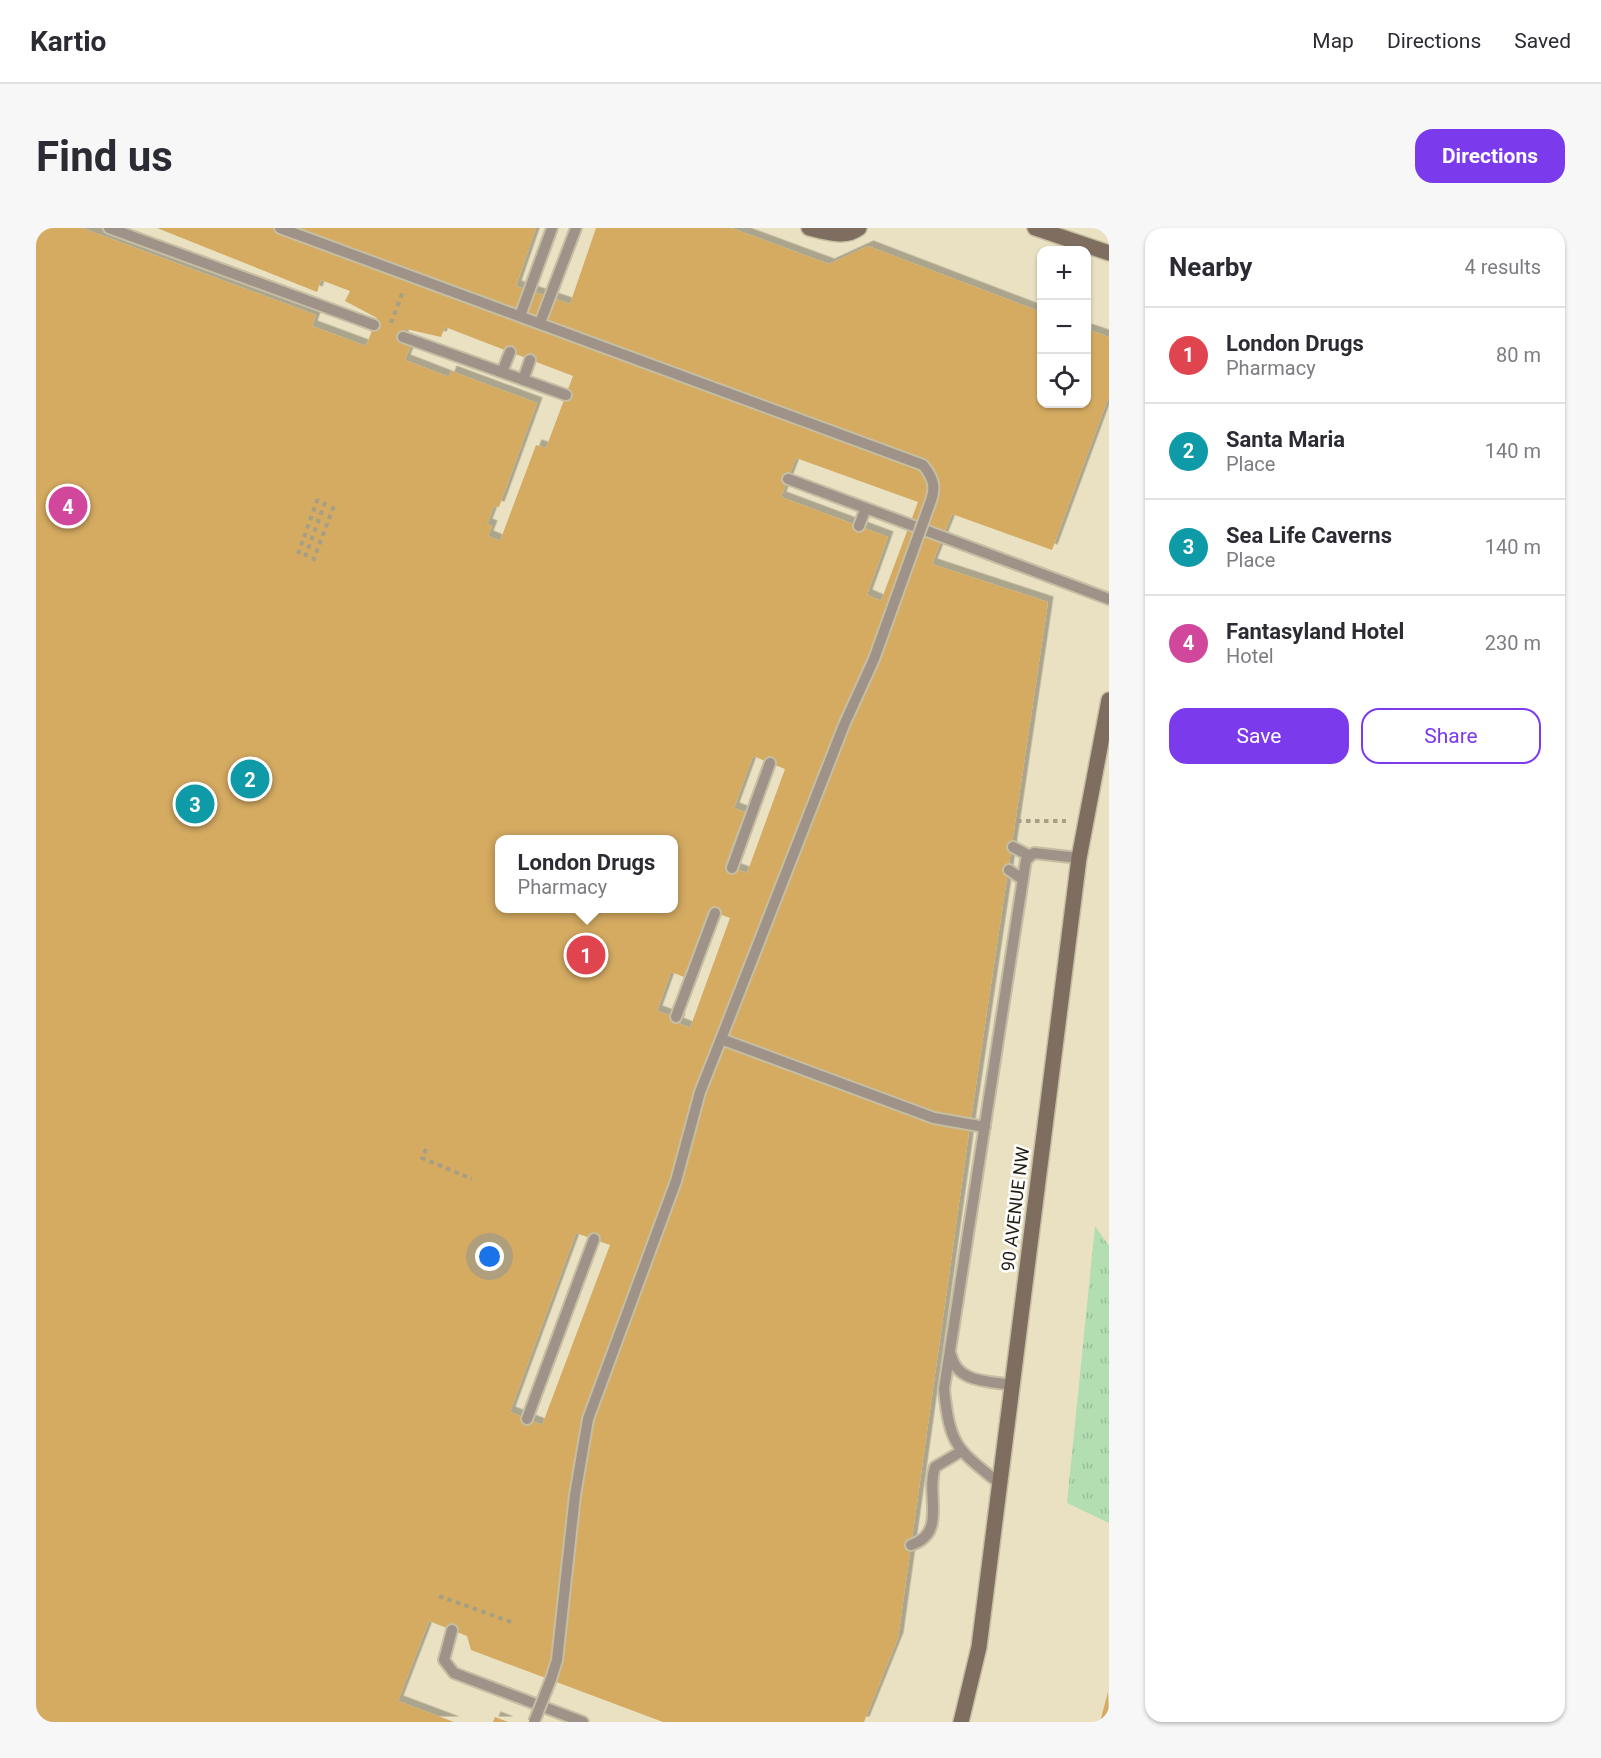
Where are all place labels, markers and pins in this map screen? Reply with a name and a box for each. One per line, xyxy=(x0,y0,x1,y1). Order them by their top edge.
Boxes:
pin: 4 xyxy=(48,484,87,528)
pin: 2 xyxy=(230,756,270,802)
pin: 3 xyxy=(176,782,214,826)
pin: 1 xyxy=(566,932,606,978)

